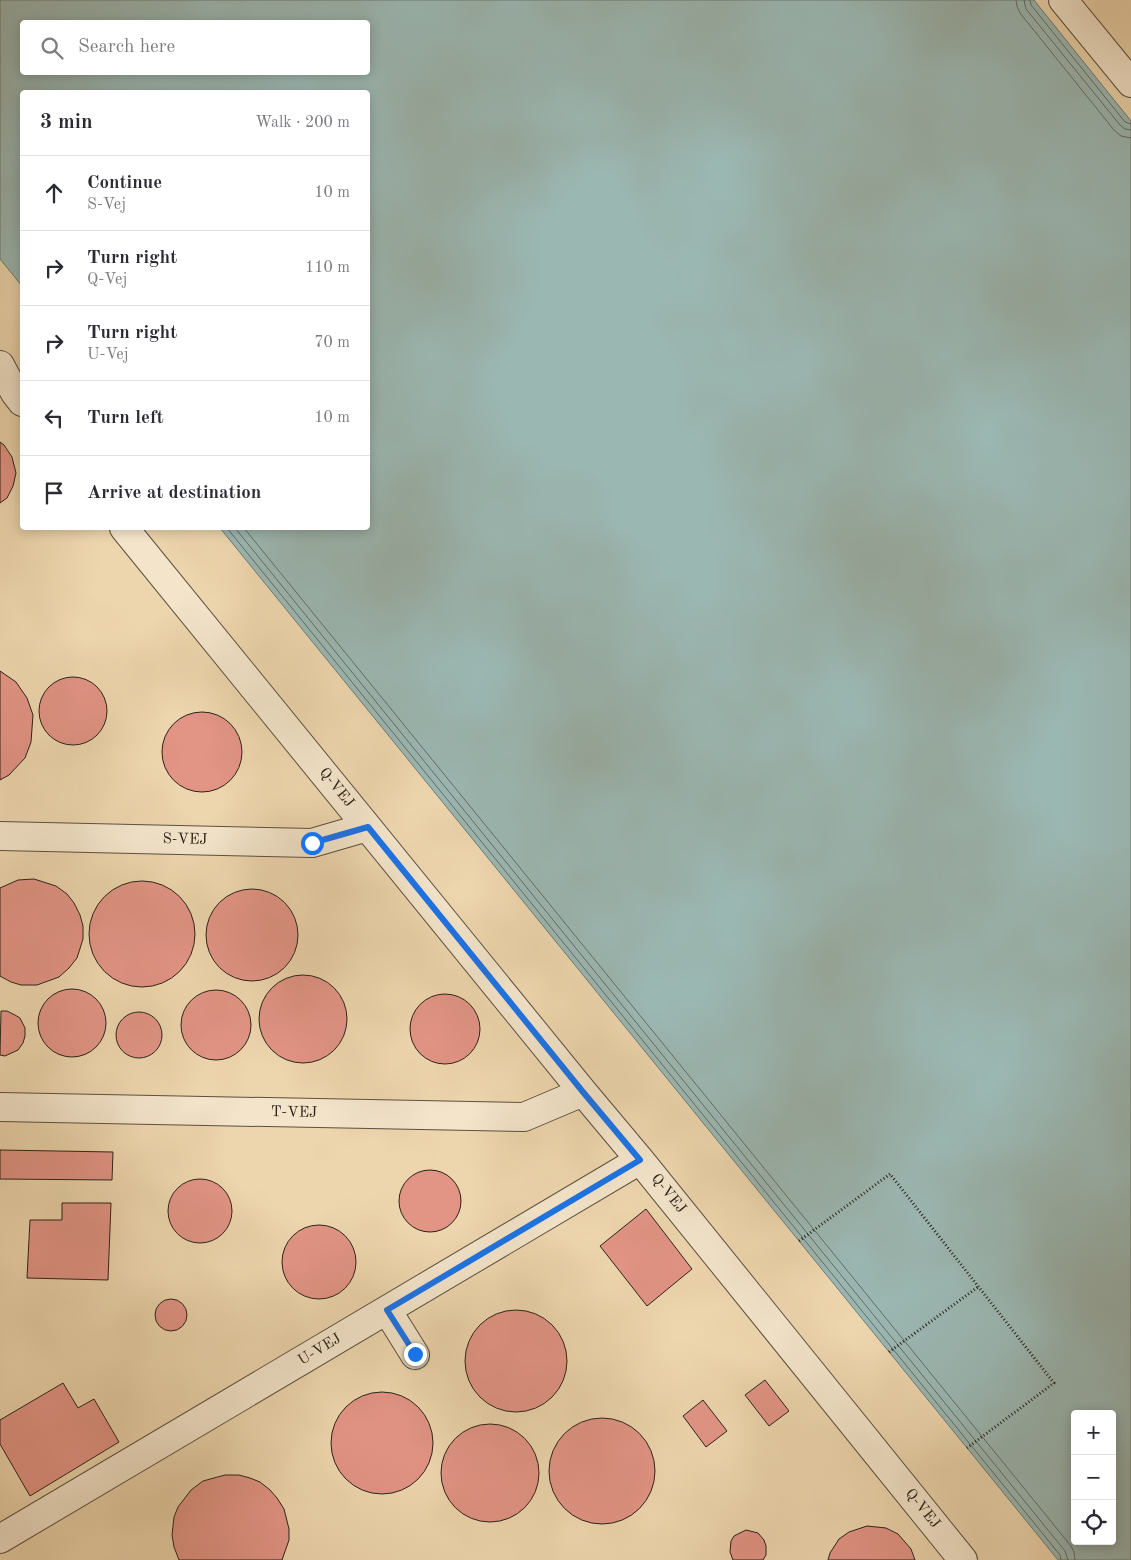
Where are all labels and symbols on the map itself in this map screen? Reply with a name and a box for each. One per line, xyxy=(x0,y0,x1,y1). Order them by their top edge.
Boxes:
street label: Q-VEJ xyxy=(316,765,356,811)
street label: S-VEJ xyxy=(162,832,208,848)
route start xyxy=(301,832,324,855)
street label: T-VEJ xyxy=(271,1105,317,1121)
street label: Q-VEJ xyxy=(648,1171,688,1217)
street label: U-VEJ xyxy=(296,1331,344,1369)
route end xyxy=(404,1343,427,1366)
street label: Q-VEJ xyxy=(902,1486,942,1532)

